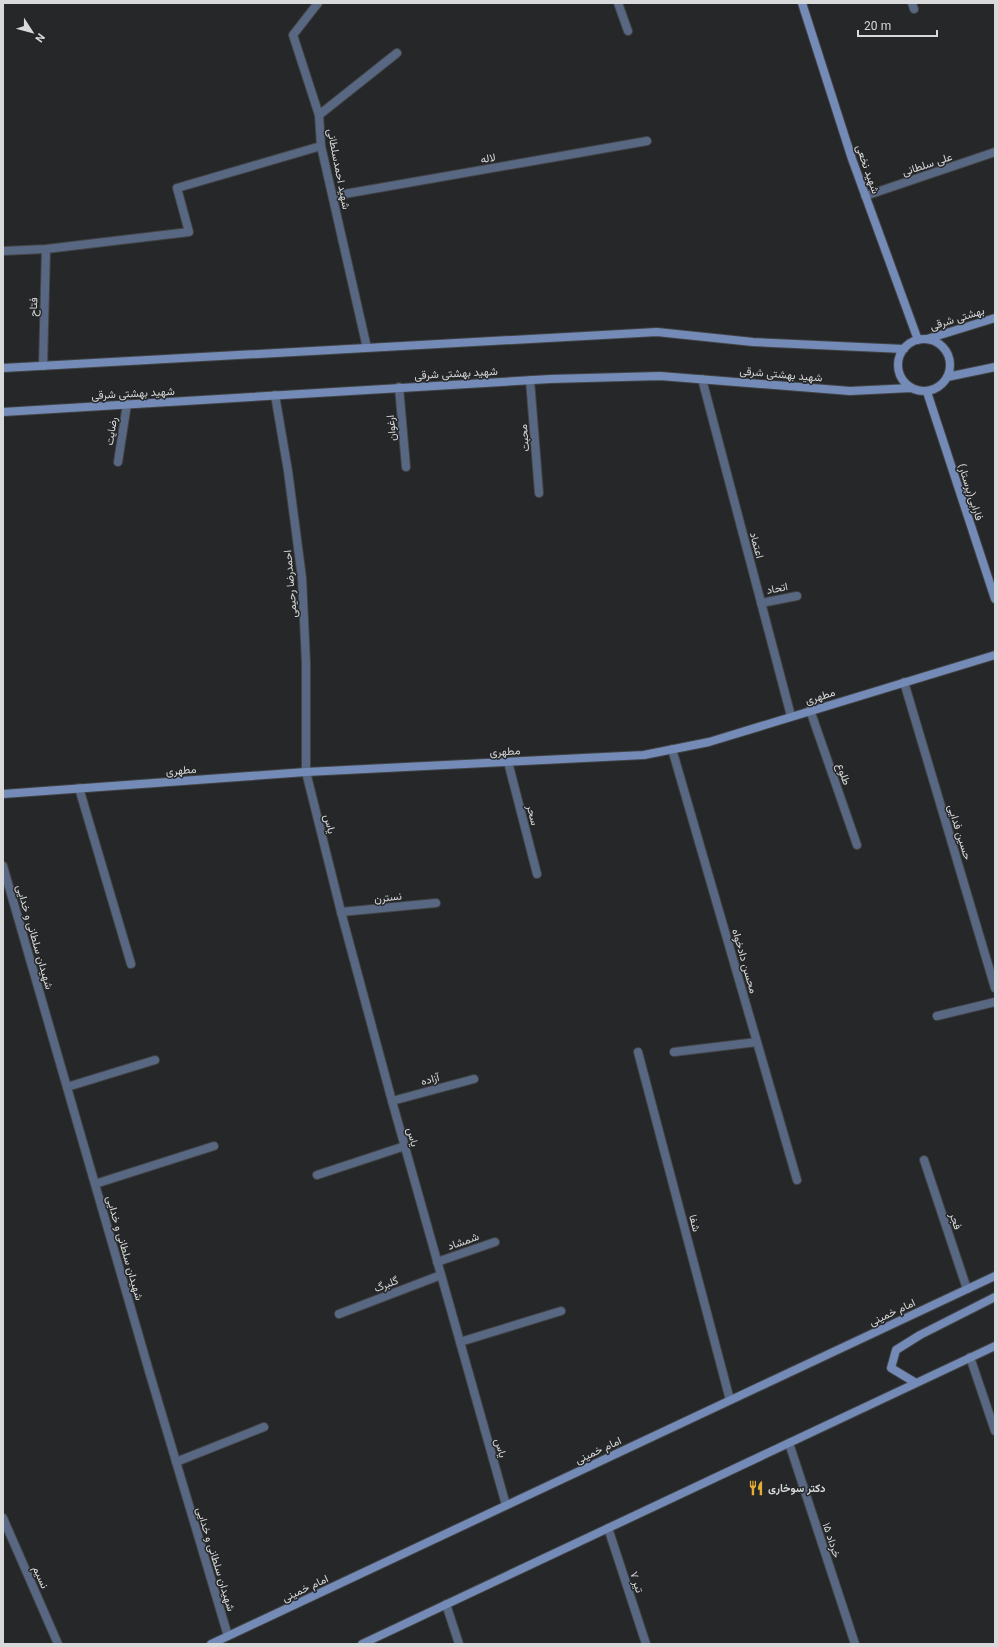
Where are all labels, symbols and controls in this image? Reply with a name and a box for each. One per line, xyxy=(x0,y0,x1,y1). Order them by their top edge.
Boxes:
north arrow xyxy=(12,12,52,52)
scale bar xyxy=(858,12,937,38)
text: 20 m xyxy=(864,18,891,36)
text: N xyxy=(30,29,48,45)
street label: شهید احمدسلطانی xyxy=(321,128,354,211)
street label: شهید نخعی xyxy=(850,143,883,197)
street label: علی سلطانی xyxy=(900,149,955,182)
street label: لاله xyxy=(479,150,497,169)
street label: فتاح xyxy=(26,297,43,317)
street label: بهشتی شرقی xyxy=(928,303,987,336)
street label: شهید بهشتی شرقی xyxy=(739,363,823,388)
street label: شهید بهشتی شرقی xyxy=(414,364,498,385)
street label: شهید بهشتی شرقی xyxy=(91,384,175,405)
street label: ارغوان xyxy=(383,414,402,442)
street label: رضایت xyxy=(102,416,123,447)
street label: محبت xyxy=(516,423,535,452)
street label: (پرستار)فارابی xyxy=(952,462,987,523)
street label: اعتماد xyxy=(744,530,767,560)
street label: احمدرضا رحیمی xyxy=(280,549,303,618)
street label: اتحاد xyxy=(765,579,789,600)
street label: مطهری xyxy=(803,685,838,710)
street label: مطهری xyxy=(489,743,521,762)
street label: طلوع xyxy=(831,761,854,788)
street label: مطهری xyxy=(165,762,197,781)
street label: سحر xyxy=(521,802,542,828)
street label: حسین فدایی xyxy=(942,803,975,862)
street label: یاس xyxy=(318,813,339,836)
street label: شهیدان سلطانی و خدایی xyxy=(10,883,57,992)
street label: نسترن xyxy=(373,889,403,908)
street label: محسن دادخواه xyxy=(726,927,761,996)
street label: آزاده xyxy=(419,1069,443,1091)
street label: یاس xyxy=(401,1126,422,1149)
street label: شهیدان سلطانی و خدایی xyxy=(100,1194,147,1303)
street label: فجر xyxy=(943,1210,965,1232)
street label: شفا xyxy=(683,1213,704,1234)
street label: شمشاد xyxy=(445,1229,482,1256)
street label: گلبرگ xyxy=(372,1273,401,1298)
street label: امام خمینی xyxy=(867,1295,919,1331)
street label: امام خمینی xyxy=(573,1433,625,1469)
street label: یاس xyxy=(489,1437,510,1460)
restaurant icon: دکتر سوخاری xyxy=(747,1479,765,1497)
place label: دکتر سوخاری xyxy=(768,1481,826,1498)
street label: شهیدان سلطانی و خدایی xyxy=(191,1505,239,1614)
street label: ۱۵ خرداد xyxy=(817,1520,844,1560)
street label: نسیم xyxy=(27,1563,52,1592)
street label: ۷ تیر xyxy=(624,1570,647,1596)
street label: امام خمینی xyxy=(280,1571,332,1607)

